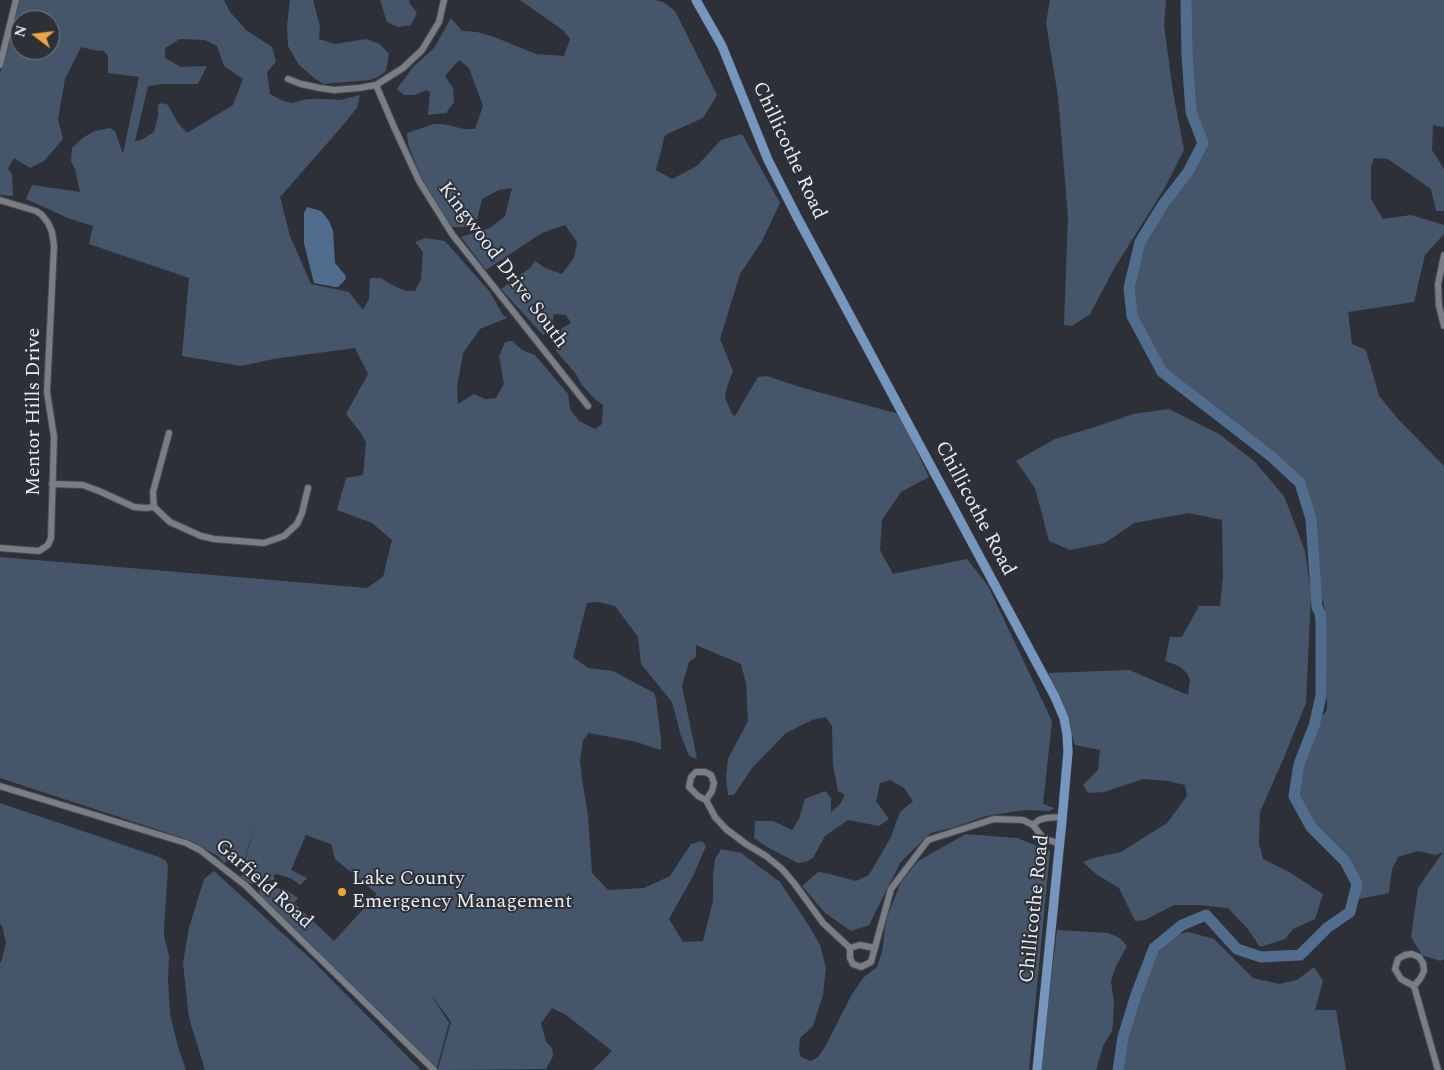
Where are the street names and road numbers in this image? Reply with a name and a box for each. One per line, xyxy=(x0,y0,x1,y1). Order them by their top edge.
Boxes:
street label: Chillicothe Road xyxy=(746,78,830,224)
street label: Kingwood Drive South xyxy=(432,178,572,354)
street label: Mentor Hills Drive xyxy=(23,328,47,496)
street label: Chillicothe Road xyxy=(928,437,1020,581)
street label: Chillicothe Road xyxy=(1016,834,1056,984)
street label: Garfield Road xyxy=(209,835,317,935)

